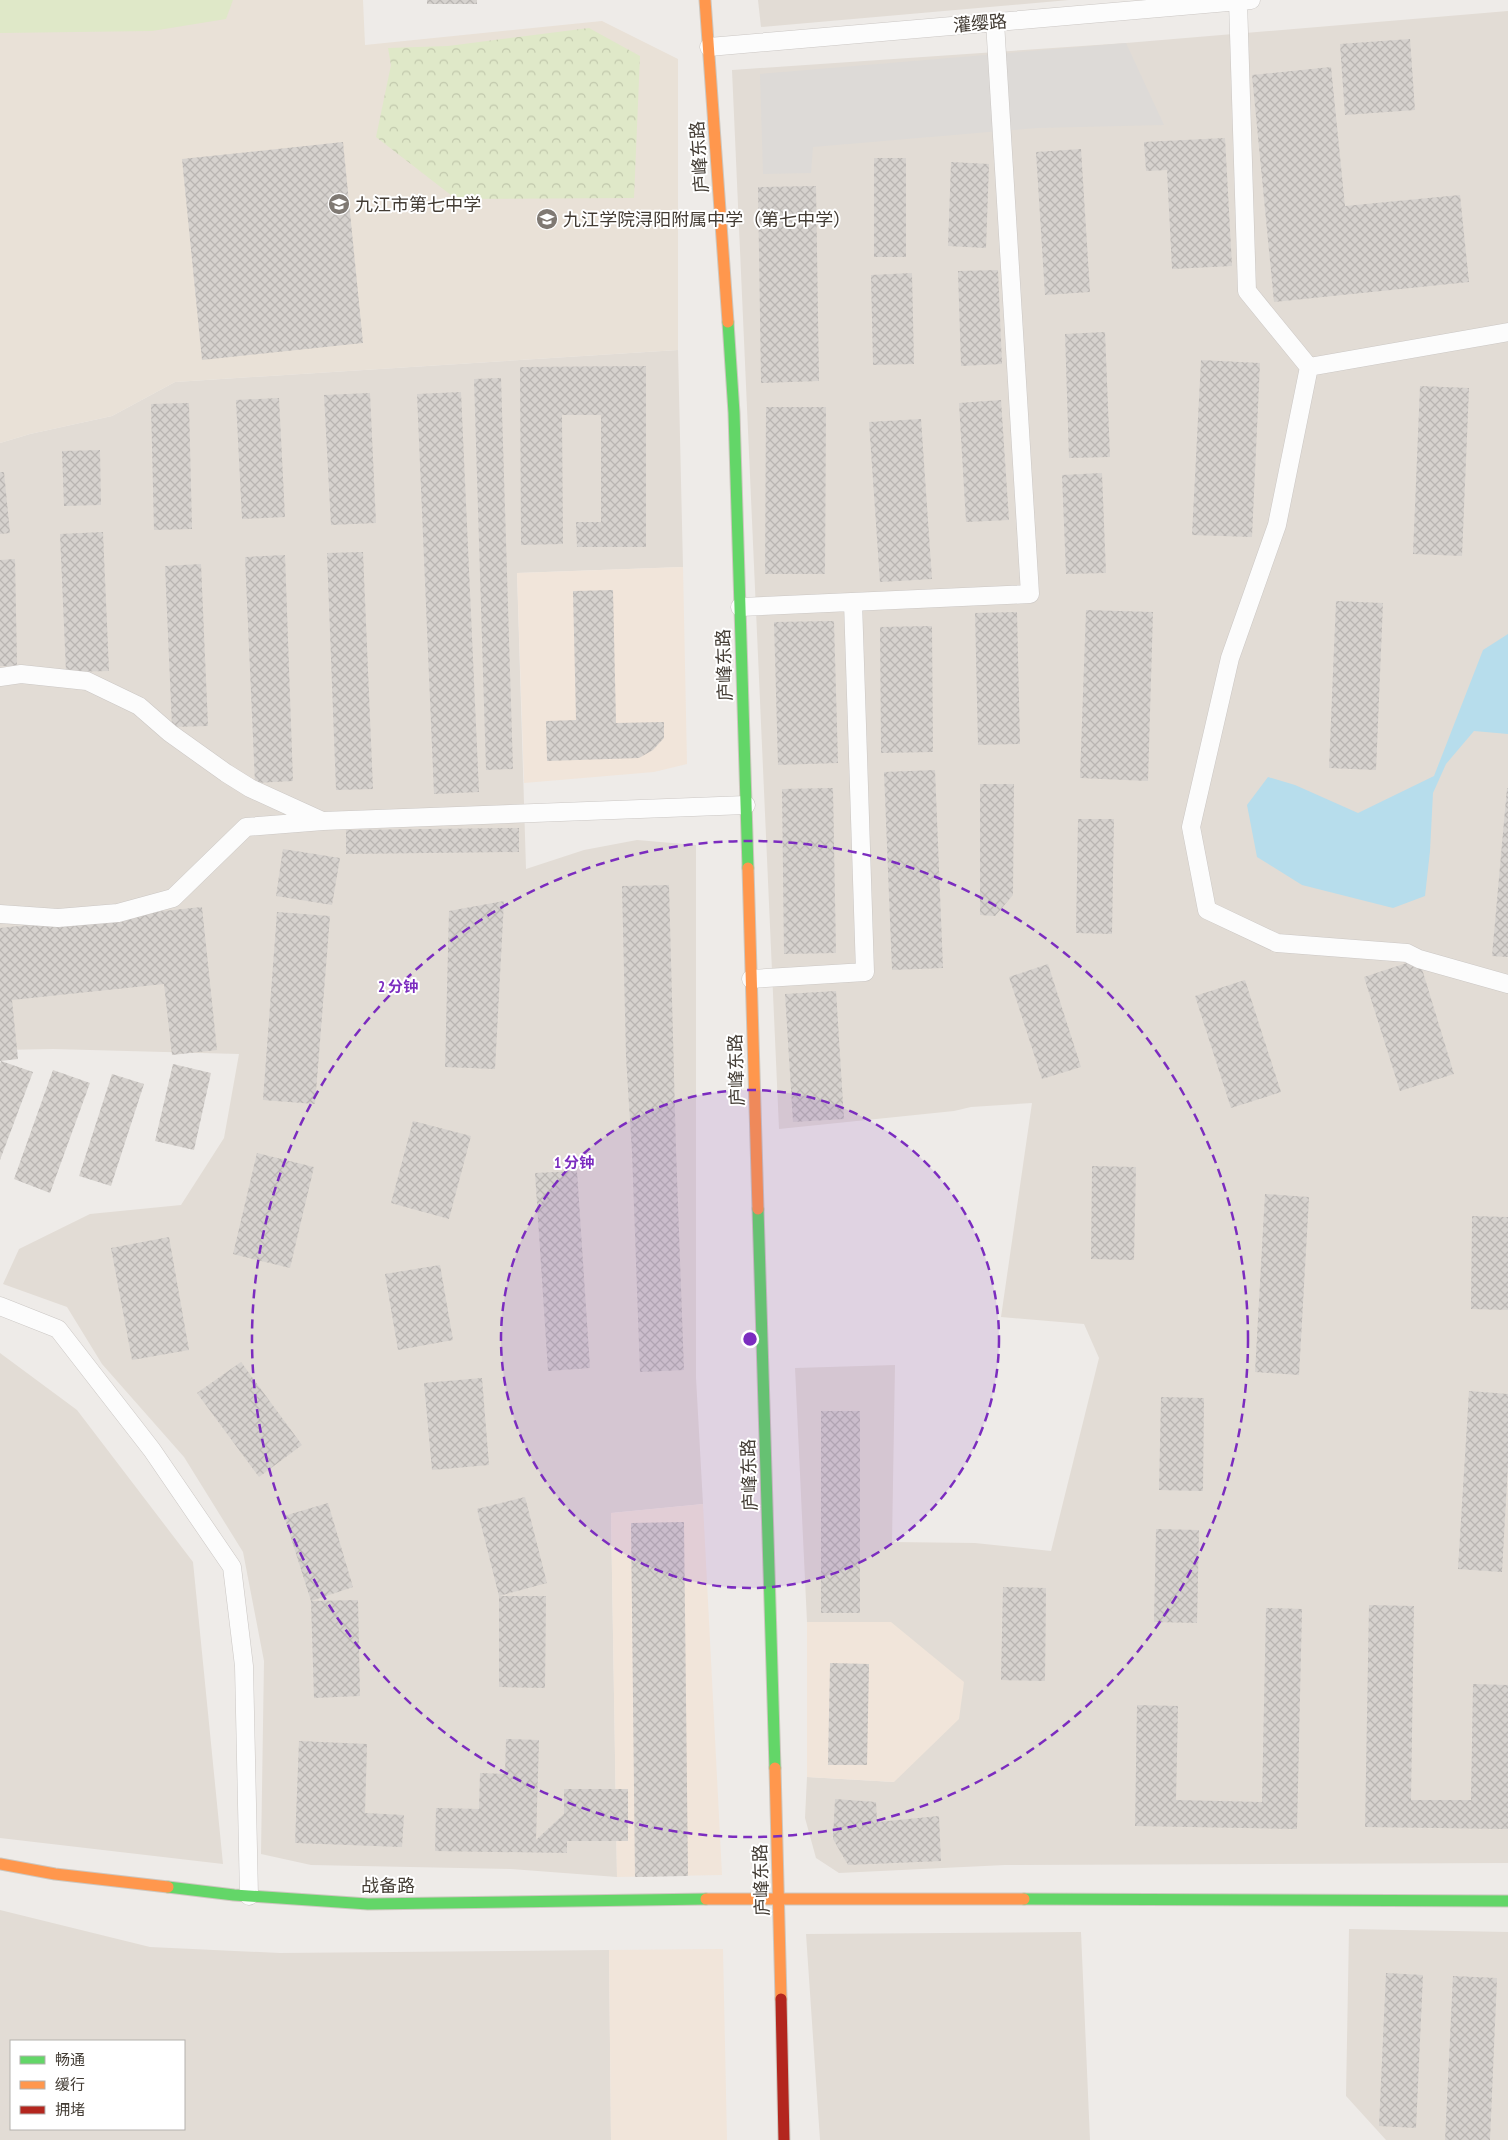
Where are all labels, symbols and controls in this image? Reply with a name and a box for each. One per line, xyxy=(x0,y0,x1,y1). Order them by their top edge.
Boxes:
street label: 灌缨路 xyxy=(952,9,1008,37)
street label: 庐峰东路 xyxy=(685,120,713,194)
school or university icon: 九江市第七中学 xyxy=(327,192,351,216)
place label: 九江市第七中学 xyxy=(355,193,481,216)
school or university icon: 九江学院浔阳附属中学（第七中学） xyxy=(535,207,559,231)
place label: 九江学院浔阳附属中学（第七中学） xyxy=(563,208,851,231)
street label: 庐峰东路 xyxy=(711,629,737,701)
text: 2 分钟 xyxy=(378,977,418,996)
street label: 庐峰东路 xyxy=(723,1034,749,1106)
text: 1 分钟 xyxy=(554,1153,594,1172)
centre of rings xyxy=(741,1330,759,1348)
street label: 庐峰东路 xyxy=(736,1439,762,1511)
street label: 庐峰东路 xyxy=(748,1844,774,1916)
street label: 战备路 xyxy=(361,1874,415,1897)
legend xyxy=(10,2040,185,2130)
text: 畅通 xyxy=(55,2050,85,2069)
text: 缓行 xyxy=(55,2075,85,2094)
text: 拥堵 xyxy=(55,2100,85,2119)

